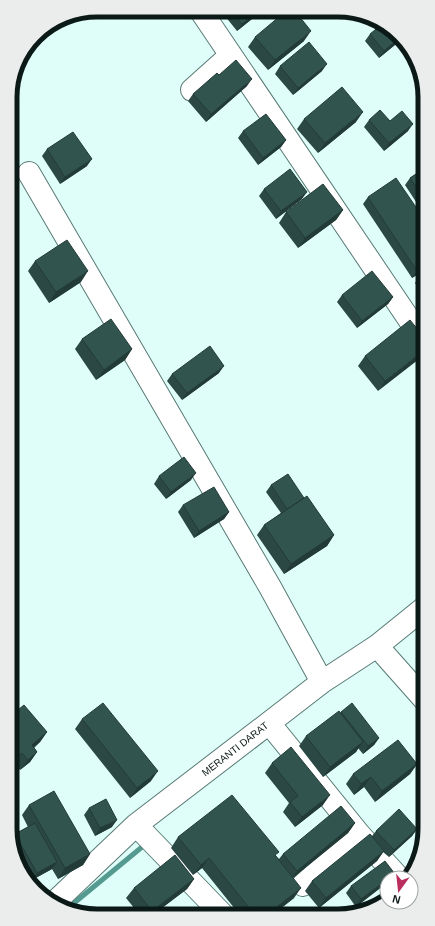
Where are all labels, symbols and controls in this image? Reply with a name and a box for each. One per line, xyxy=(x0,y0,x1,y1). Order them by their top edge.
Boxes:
street label: MERANTI DARAT xyxy=(200,720,270,778)
north arrow xyxy=(379,870,419,910)
text: N xyxy=(391,893,402,906)

